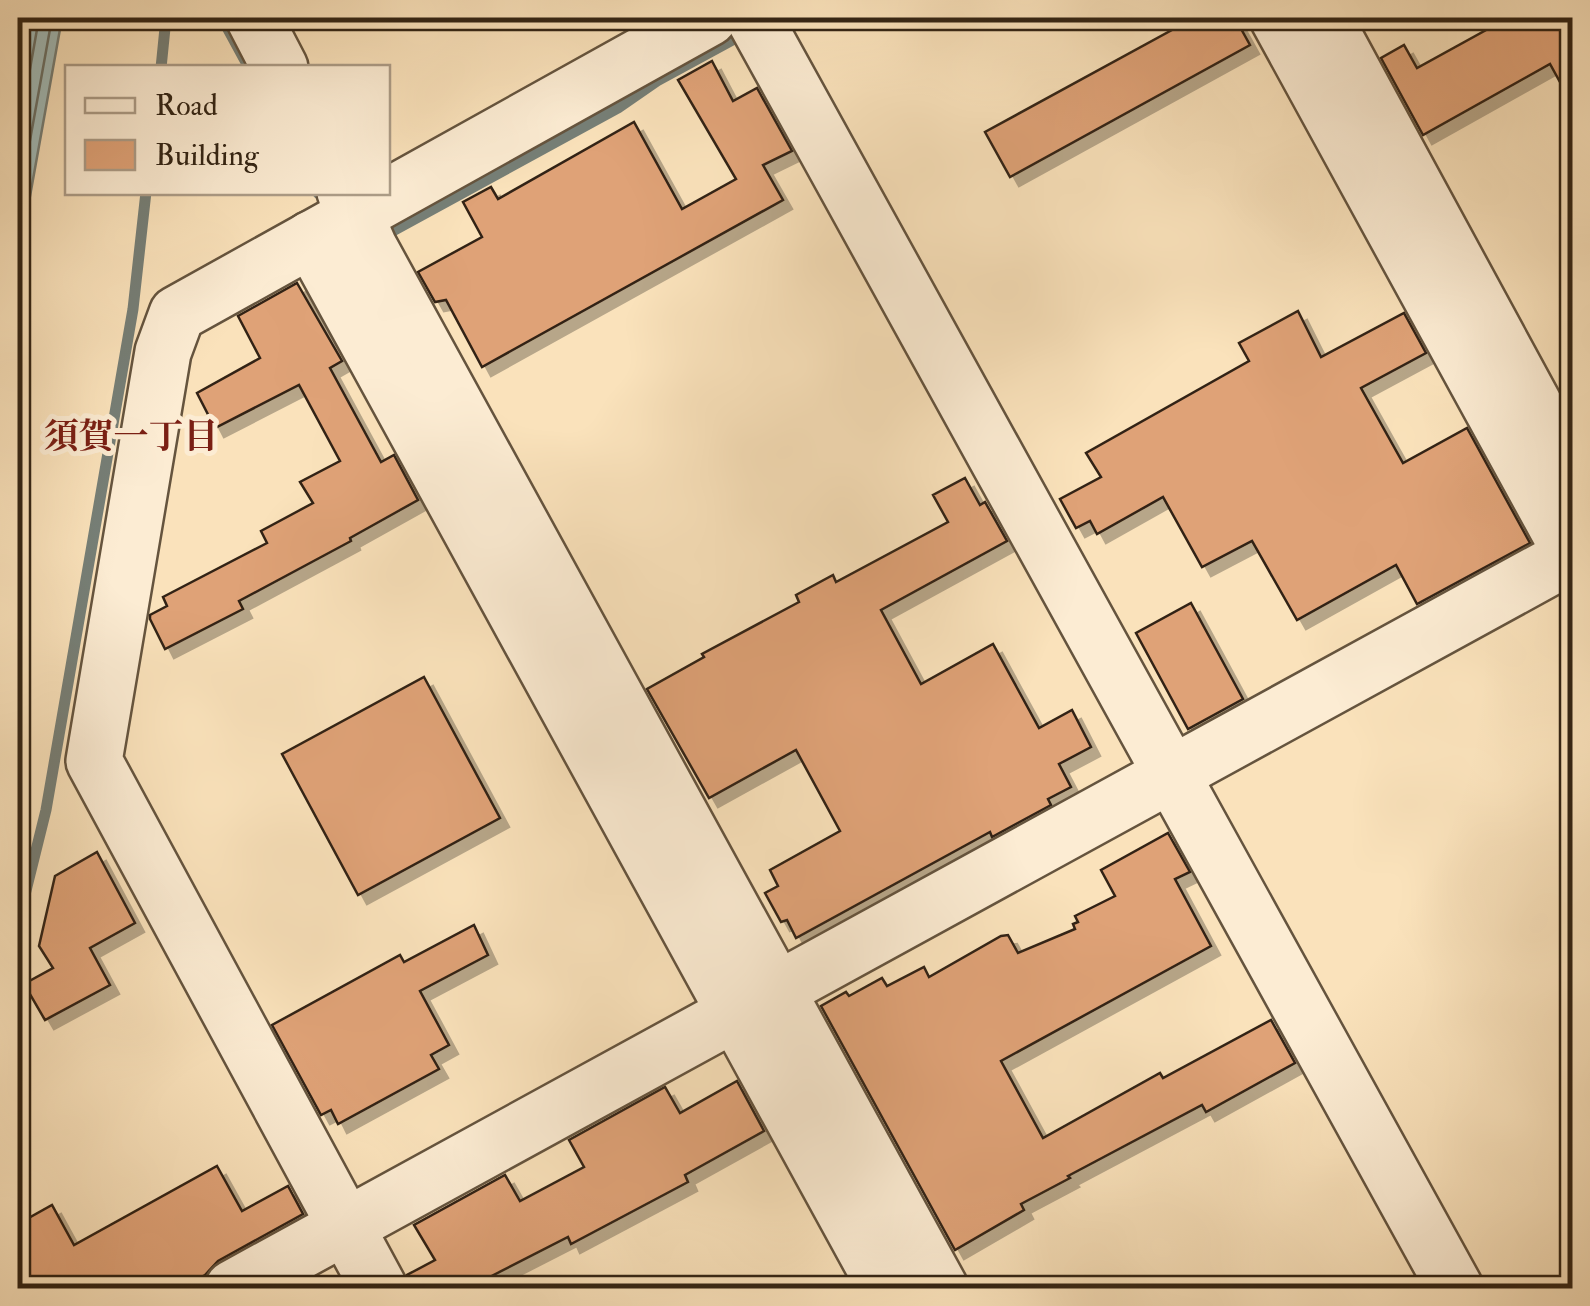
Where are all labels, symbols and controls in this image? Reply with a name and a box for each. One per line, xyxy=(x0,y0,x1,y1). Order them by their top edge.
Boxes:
legend xyxy=(65,65,390,195)
text: Road xyxy=(155,87,218,124)
text: Building xyxy=(155,137,260,174)
district label: 須賀一丁目 xyxy=(43,415,219,459)

